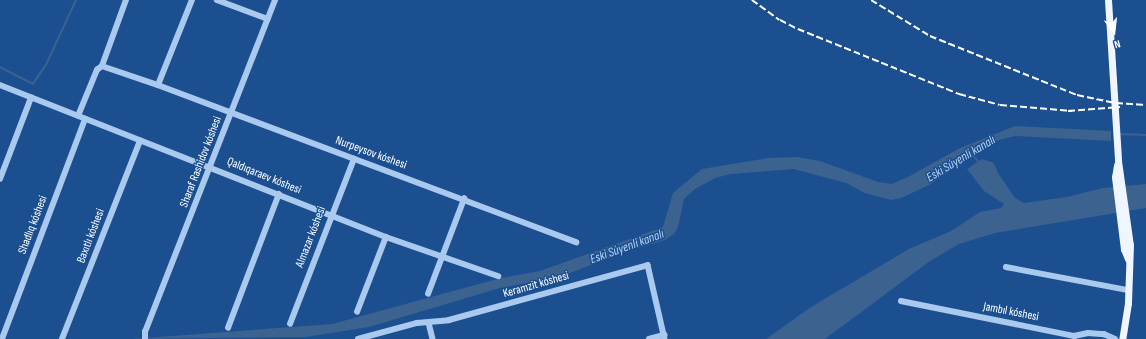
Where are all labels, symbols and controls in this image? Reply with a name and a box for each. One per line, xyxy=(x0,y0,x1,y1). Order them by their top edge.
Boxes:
north arrow xyxy=(1094,12,1134,52)
text: N xyxy=(1113,37,1122,51)
street label: Sharaf Rashidov kóshesi xyxy=(177,114,225,210)
water label: Eski Súyenli kanalı xyxy=(924,132,998,186)
street label: Nurpeysov kóshesi xyxy=(333,133,409,173)
street label: Qaldıqaraev kóshesi xyxy=(225,155,303,197)
street label: Shadlıq kóshesi xyxy=(15,194,51,256)
street label: Almazar kóshesi xyxy=(293,204,329,270)
street label: Baxıtlı kóshesi xyxy=(74,207,108,265)
water label: Eski Súyenli kanalı xyxy=(588,226,666,268)
street label: Keramzit kóshesi xyxy=(501,269,571,301)
street label: Jambıl kóshesi xyxy=(982,300,1040,324)

